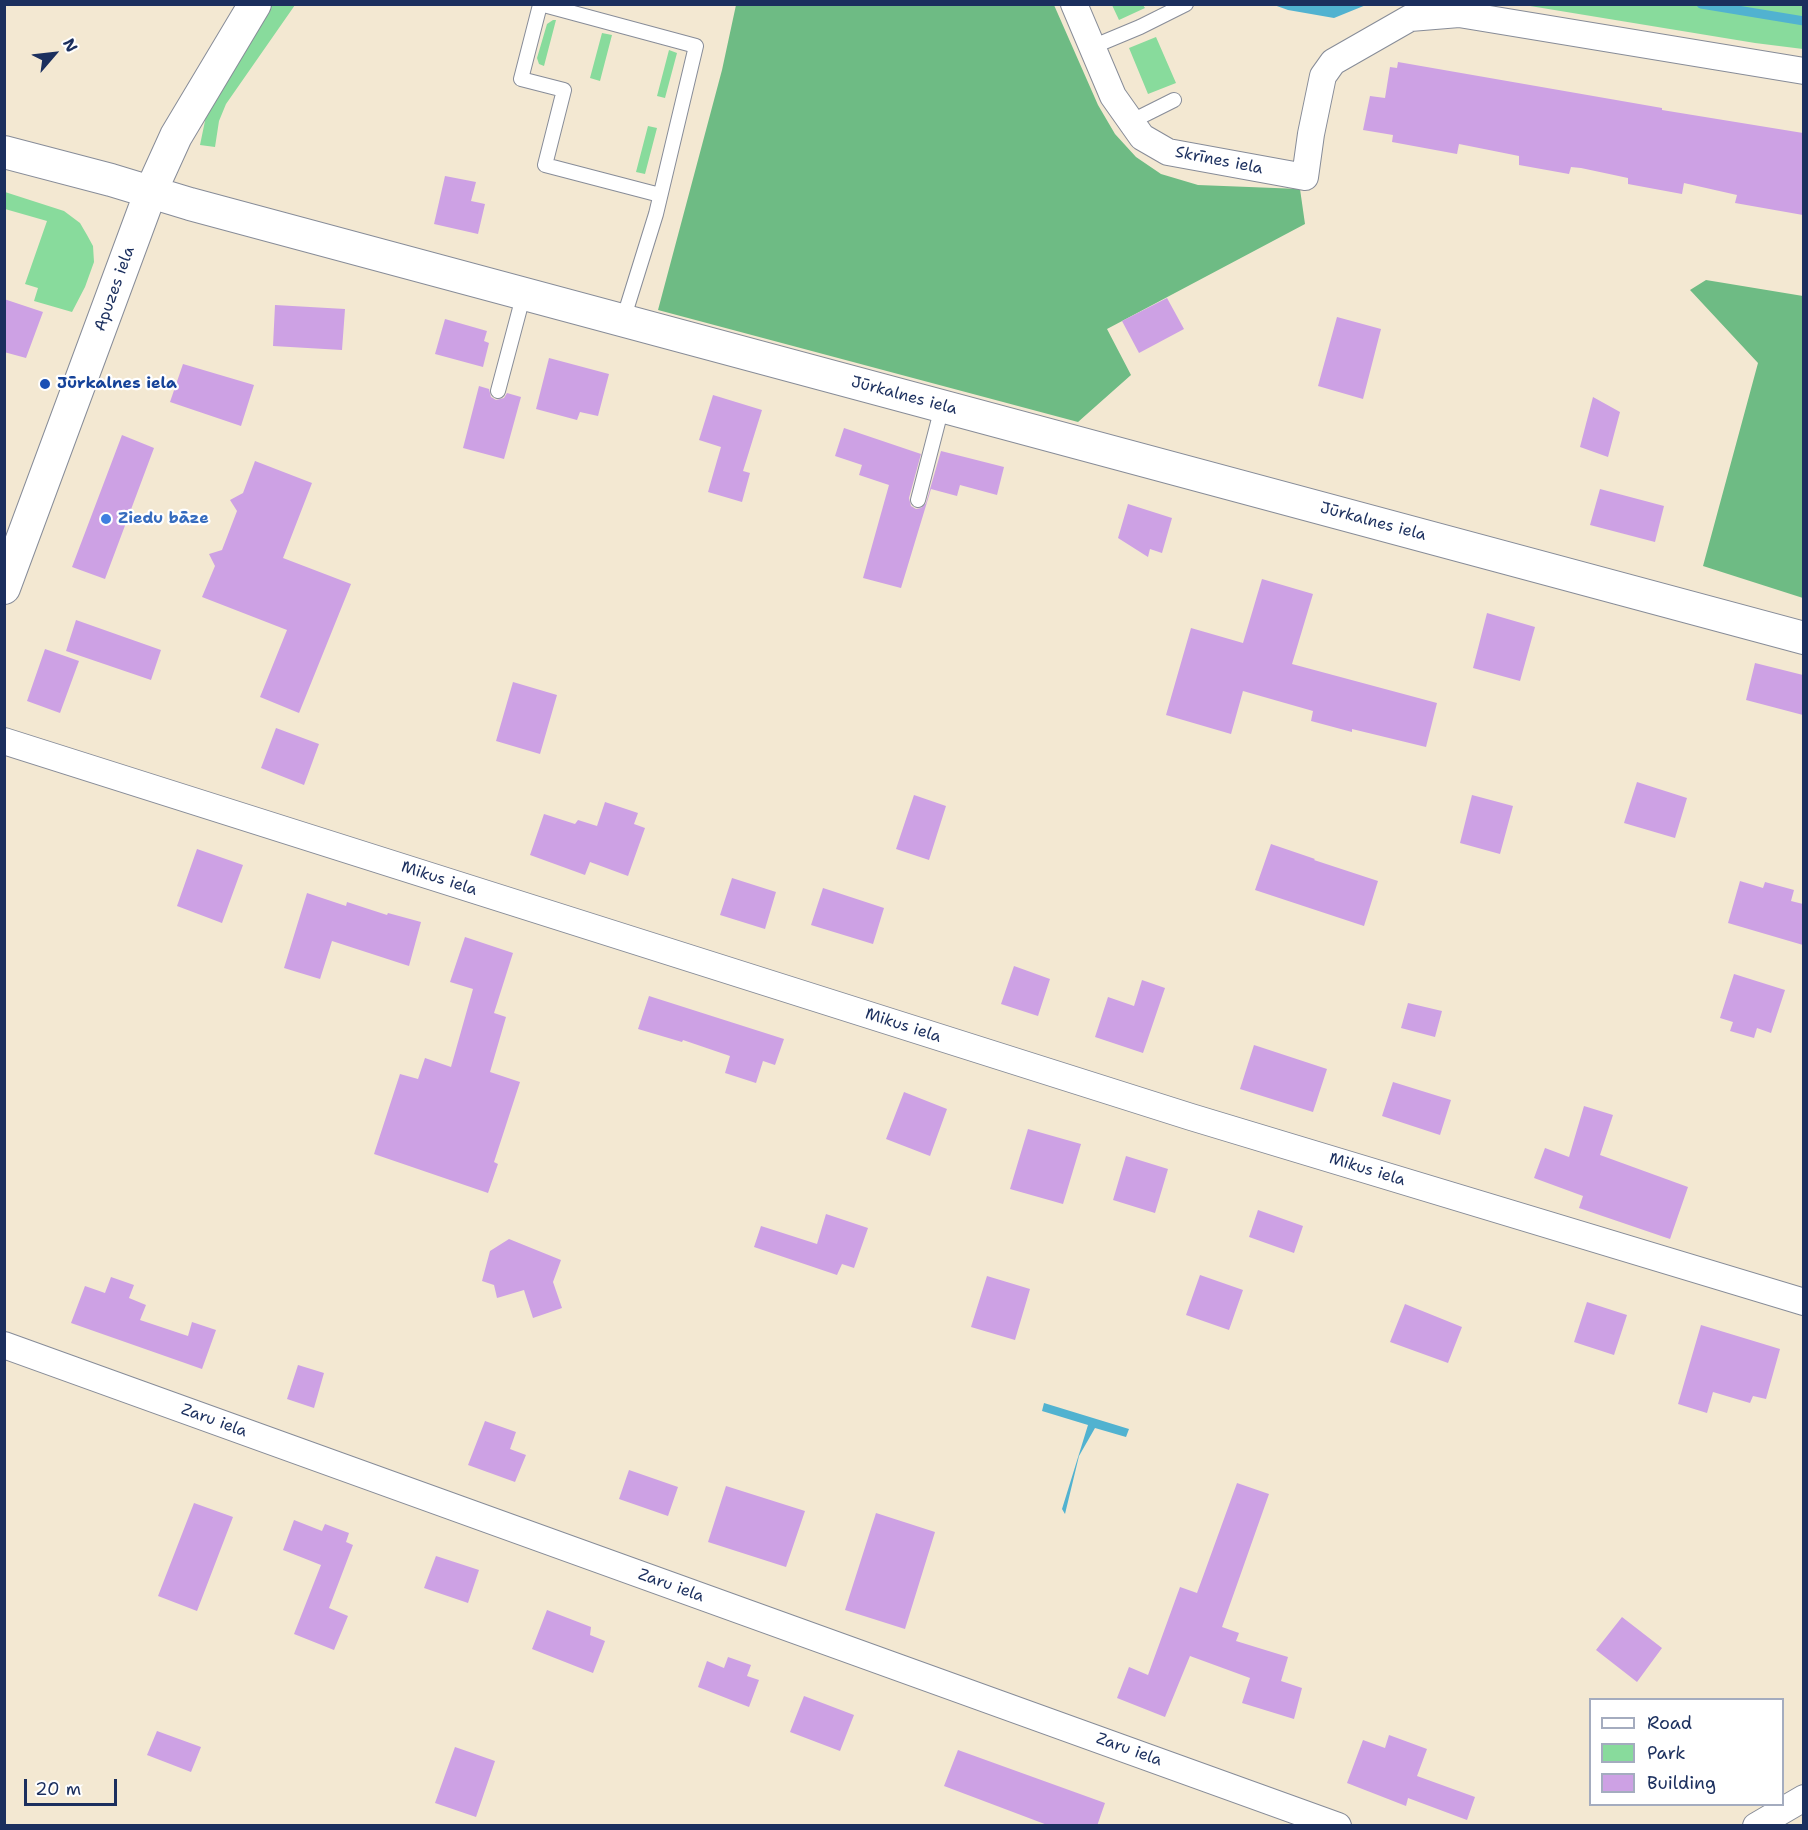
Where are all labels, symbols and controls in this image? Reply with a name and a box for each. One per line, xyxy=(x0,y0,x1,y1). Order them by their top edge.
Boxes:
north arrow xyxy=(24,24,84,84)
text: N xyxy=(58,35,83,56)
street label: Skrīnes iela xyxy=(1173,143,1265,179)
street label: Apuzes iela xyxy=(91,244,139,334)
street label: Jūrkalnes iela xyxy=(849,373,959,419)
place label: Jūrkalnes iela xyxy=(57,374,177,394)
marker: Jūrkalnes iela xyxy=(38,377,52,391)
street label: Jūrkalnes iela xyxy=(1318,499,1428,545)
place label: Ziedu bāze xyxy=(118,509,209,529)
marker: Ziedu bāze xyxy=(99,512,113,526)
street label: Mikus iela xyxy=(399,858,479,900)
street label: Mikus iela xyxy=(863,1005,943,1047)
street label: Mikus iela xyxy=(1327,1149,1407,1191)
street label: Zaru iela xyxy=(178,1400,250,1442)
street label: Zaru iela xyxy=(635,1565,707,1607)
legend xyxy=(1589,1698,1784,1806)
text: Road xyxy=(1647,1711,1692,1735)
street label: Zaru iela xyxy=(1093,1729,1165,1771)
text: Park xyxy=(1647,1741,1686,1765)
scale bar xyxy=(27,1767,120,1805)
text: Building xyxy=(1647,1771,1716,1795)
text: 20 m xyxy=(35,1777,81,1801)

